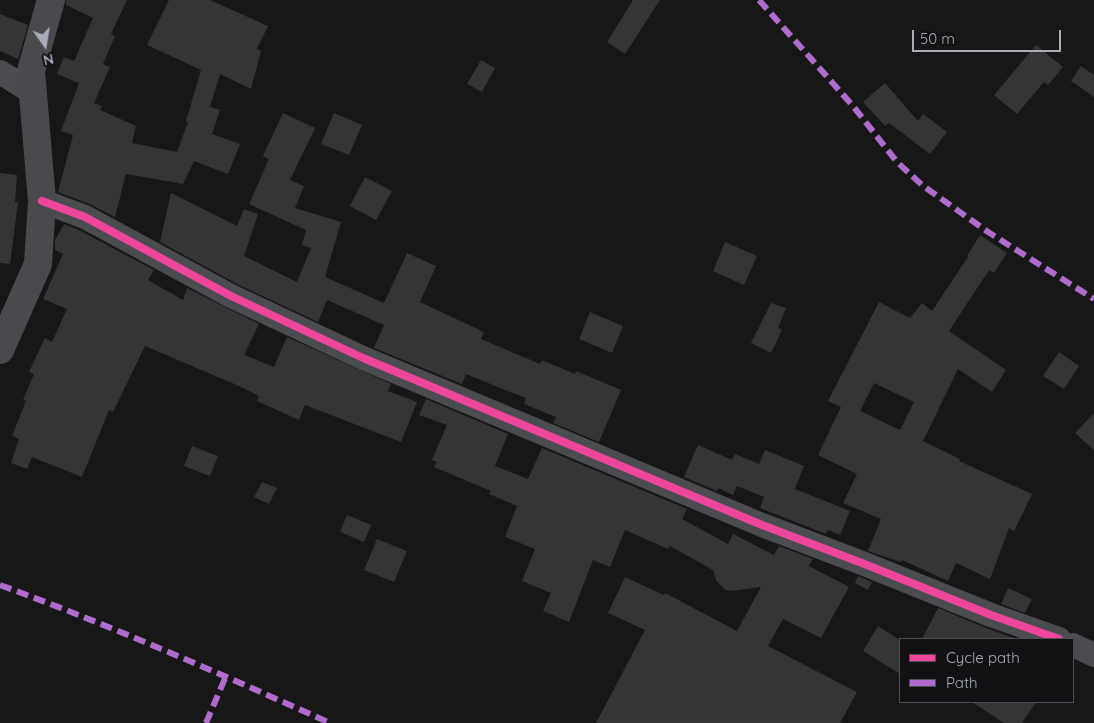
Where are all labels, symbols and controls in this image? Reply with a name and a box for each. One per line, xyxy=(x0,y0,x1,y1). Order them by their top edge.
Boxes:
north arrow xyxy=(20,20,70,70)
scale bar xyxy=(914,20,1063,52)
text: 50 m xyxy=(920,29,955,48)
text: N xyxy=(41,50,55,70)
legend xyxy=(899,638,1074,703)
text: Cycle path xyxy=(946,648,1020,667)
text: Path xyxy=(946,673,978,692)

